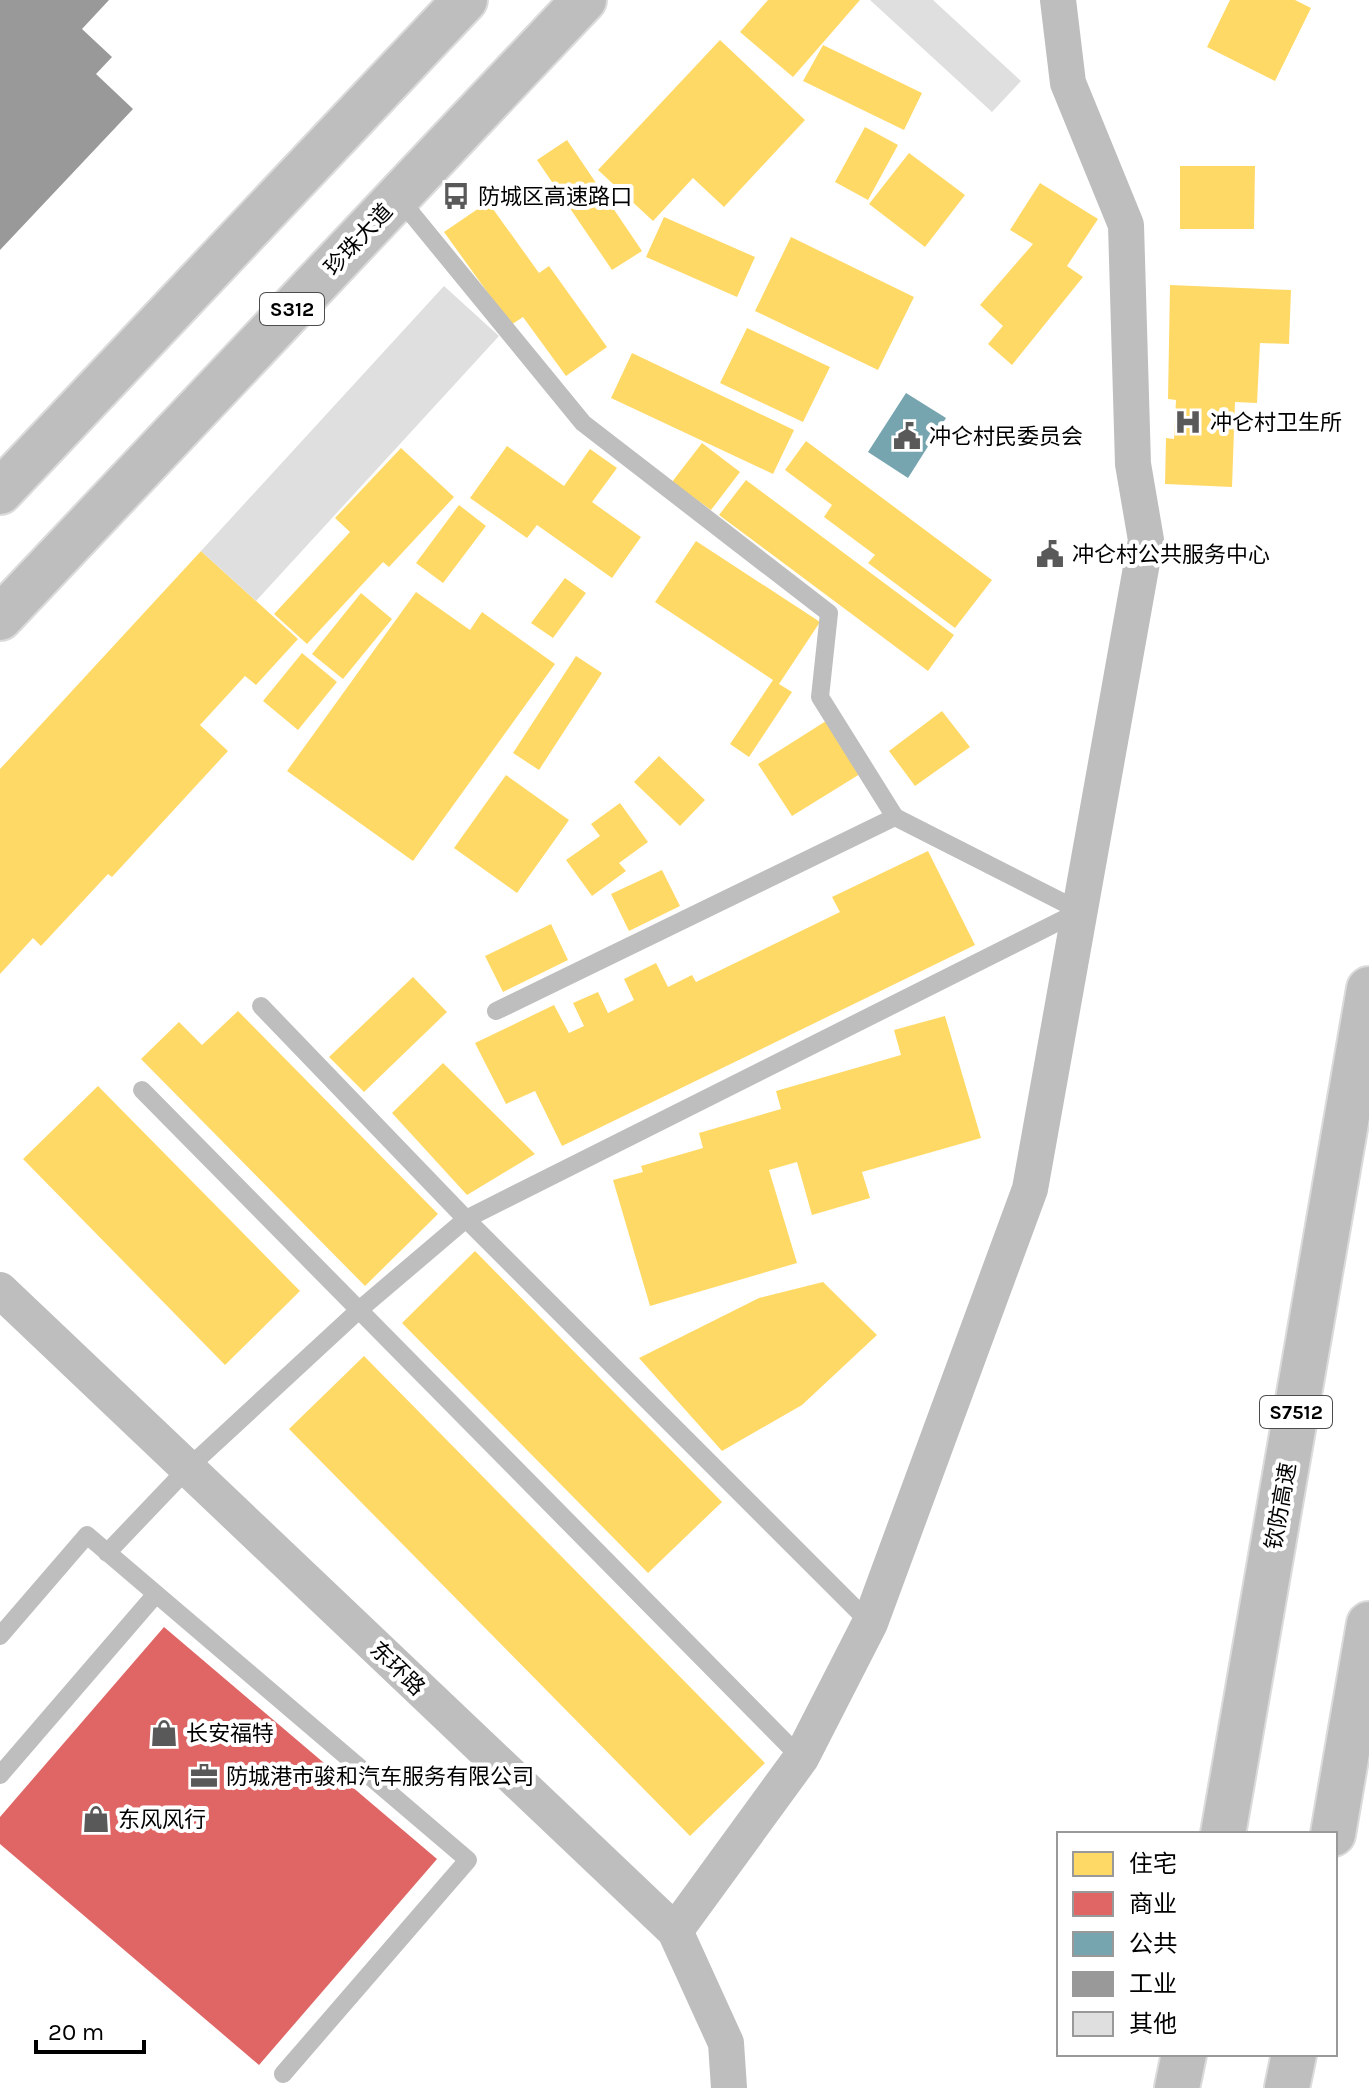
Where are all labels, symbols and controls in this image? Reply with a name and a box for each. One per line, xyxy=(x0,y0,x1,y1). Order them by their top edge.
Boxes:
bus stop icon: 防城区高速路口 xyxy=(441,181,471,211)
place label: 防城区高速路口 xyxy=(478,184,632,210)
street label: 珍珠大道 xyxy=(319,199,398,281)
road number: S312 xyxy=(260,293,324,325)
hospital icon: 冲仑村卫生所 xyxy=(1173,407,1203,437)
place label: 冲仑村卫生所 xyxy=(1210,410,1342,436)
public building icon: 冲仑村民委员会 xyxy=(892,421,922,451)
place label: 冲仑村民委员会 xyxy=(929,424,1083,450)
public building icon: 冲仑村公共服务中心 xyxy=(1035,539,1065,569)
place label: 冲仑村公共服务中心 xyxy=(1072,542,1270,568)
road number: S7512 xyxy=(1260,1396,1332,1428)
street label: 钦防高速 xyxy=(1261,1461,1301,1552)
street label: 东环路 xyxy=(365,1636,430,1701)
shop icon: 长安福特 xyxy=(149,1718,179,1748)
place label: 长安福特 xyxy=(186,1721,274,1747)
office icon: 防城港市骏和汽车服务有限公司 xyxy=(189,1761,219,1791)
place label: 防城港市骏和汽车服务有限公司 xyxy=(226,1764,534,1790)
shop icon: 东风风行 xyxy=(81,1804,111,1834)
place label: 东风风行 xyxy=(118,1807,206,1833)
legend xyxy=(1057,1832,1337,2056)
text: 住宅 xyxy=(1129,1850,1177,1878)
text: 商业 xyxy=(1129,1890,1177,1918)
text: 公共 xyxy=(1129,1930,1177,1958)
text: 工业 xyxy=(1129,1970,1177,1998)
scale bar xyxy=(36,2004,144,2054)
text: 其他 xyxy=(1129,2010,1177,2038)
text: 20 m xyxy=(48,2018,104,2046)

